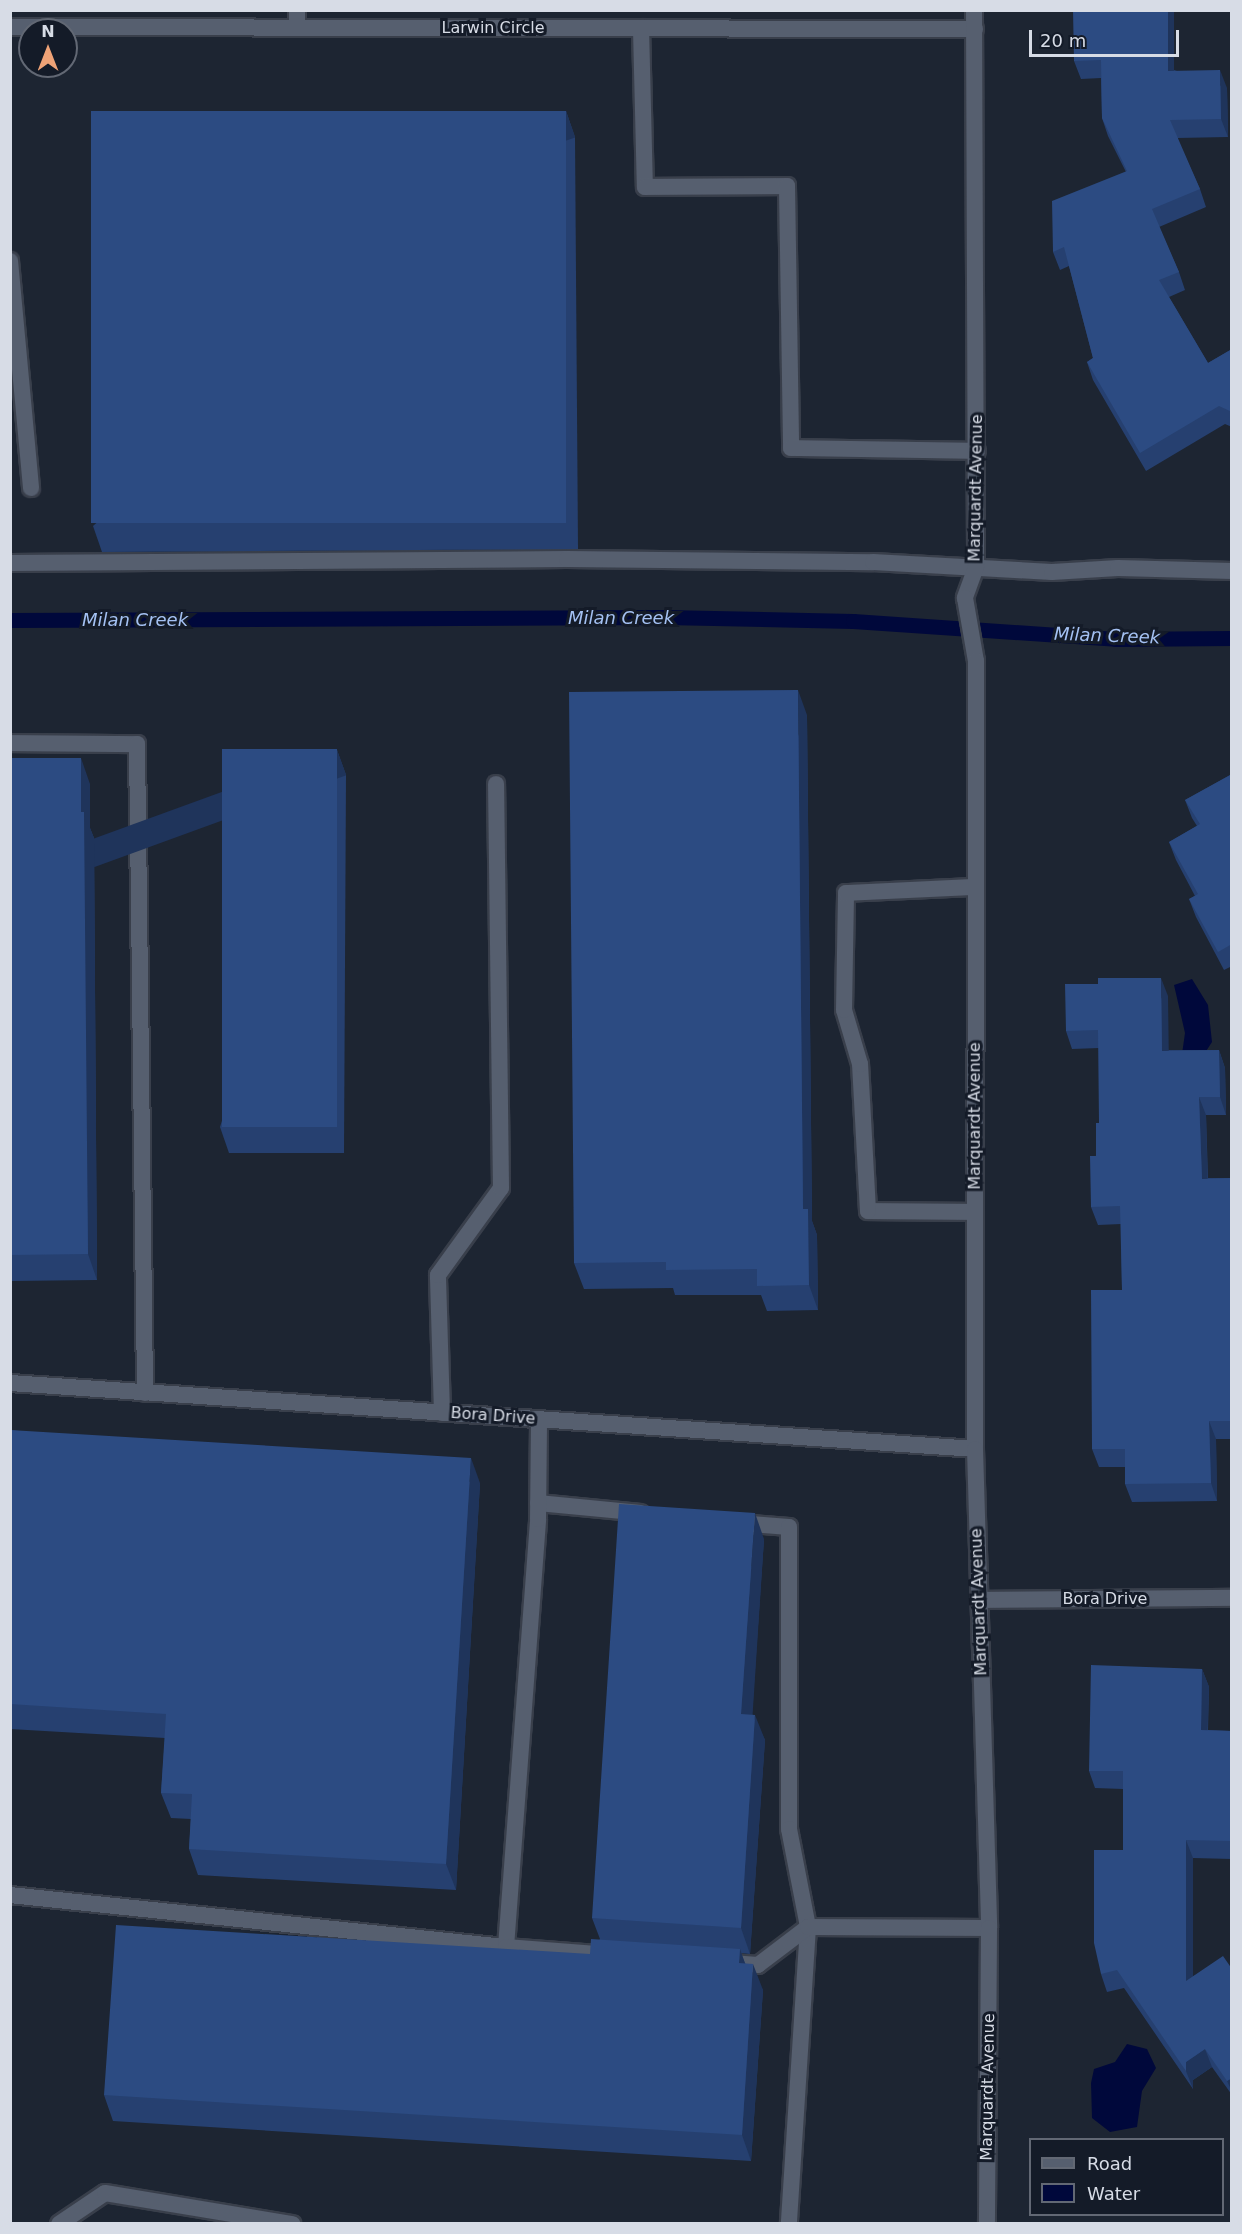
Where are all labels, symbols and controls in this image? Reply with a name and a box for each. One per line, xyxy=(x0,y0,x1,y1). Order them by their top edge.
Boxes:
north arrow xyxy=(18,18,78,78)
street label: Larwin Circle xyxy=(442,18,544,38)
scale bar xyxy=(1032,18,1182,56)
text: N xyxy=(41,22,55,41)
text: 20 m xyxy=(1040,30,1086,51)
street label: Marquardt Avenue xyxy=(965,414,987,562)
water label: Milan Creek xyxy=(568,607,674,629)
water label: Milan Creek xyxy=(82,609,188,631)
water label: Milan Creek xyxy=(1054,623,1160,649)
street label: Marquardt Avenue xyxy=(965,1042,985,1190)
street label: Bora Drive xyxy=(450,1403,536,1429)
street label: Marquardt Avenue xyxy=(967,1528,991,1676)
street label: Bora Drive xyxy=(1063,1589,1147,1609)
street label: Marquardt Avenue xyxy=(977,2013,999,2161)
legend xyxy=(1029,2138,1224,2216)
text: Road xyxy=(1087,2153,1132,2174)
text: Water xyxy=(1087,2183,1140,2204)

